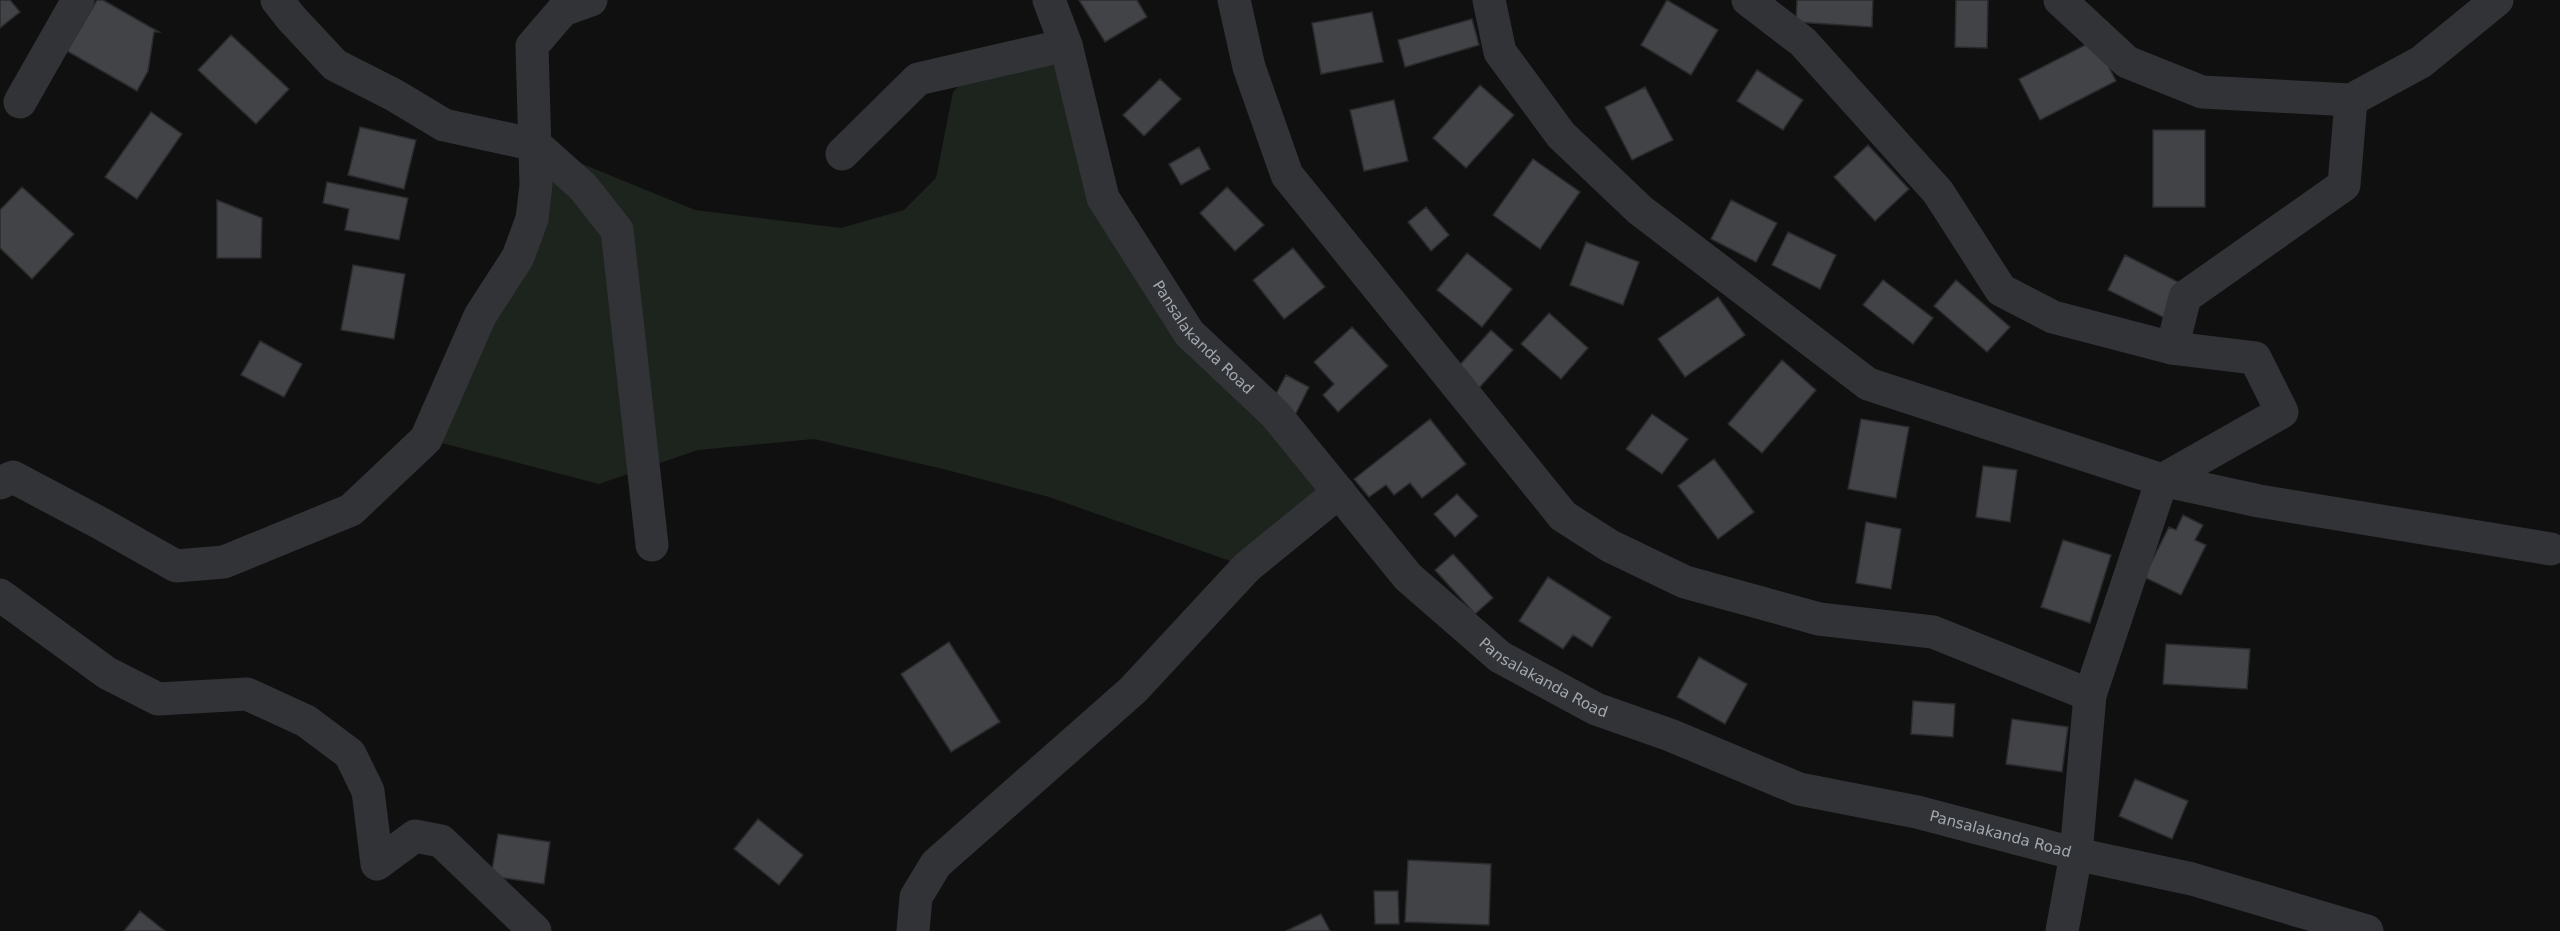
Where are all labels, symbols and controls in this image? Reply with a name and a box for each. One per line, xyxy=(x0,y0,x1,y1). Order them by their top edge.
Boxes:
street label: Pansalakanda Road xyxy=(1149,277,1257,398)
street label: Pansalakanda Road xyxy=(1475,634,1610,721)
street label: Pansalakanda Road xyxy=(1928,807,2073,861)

